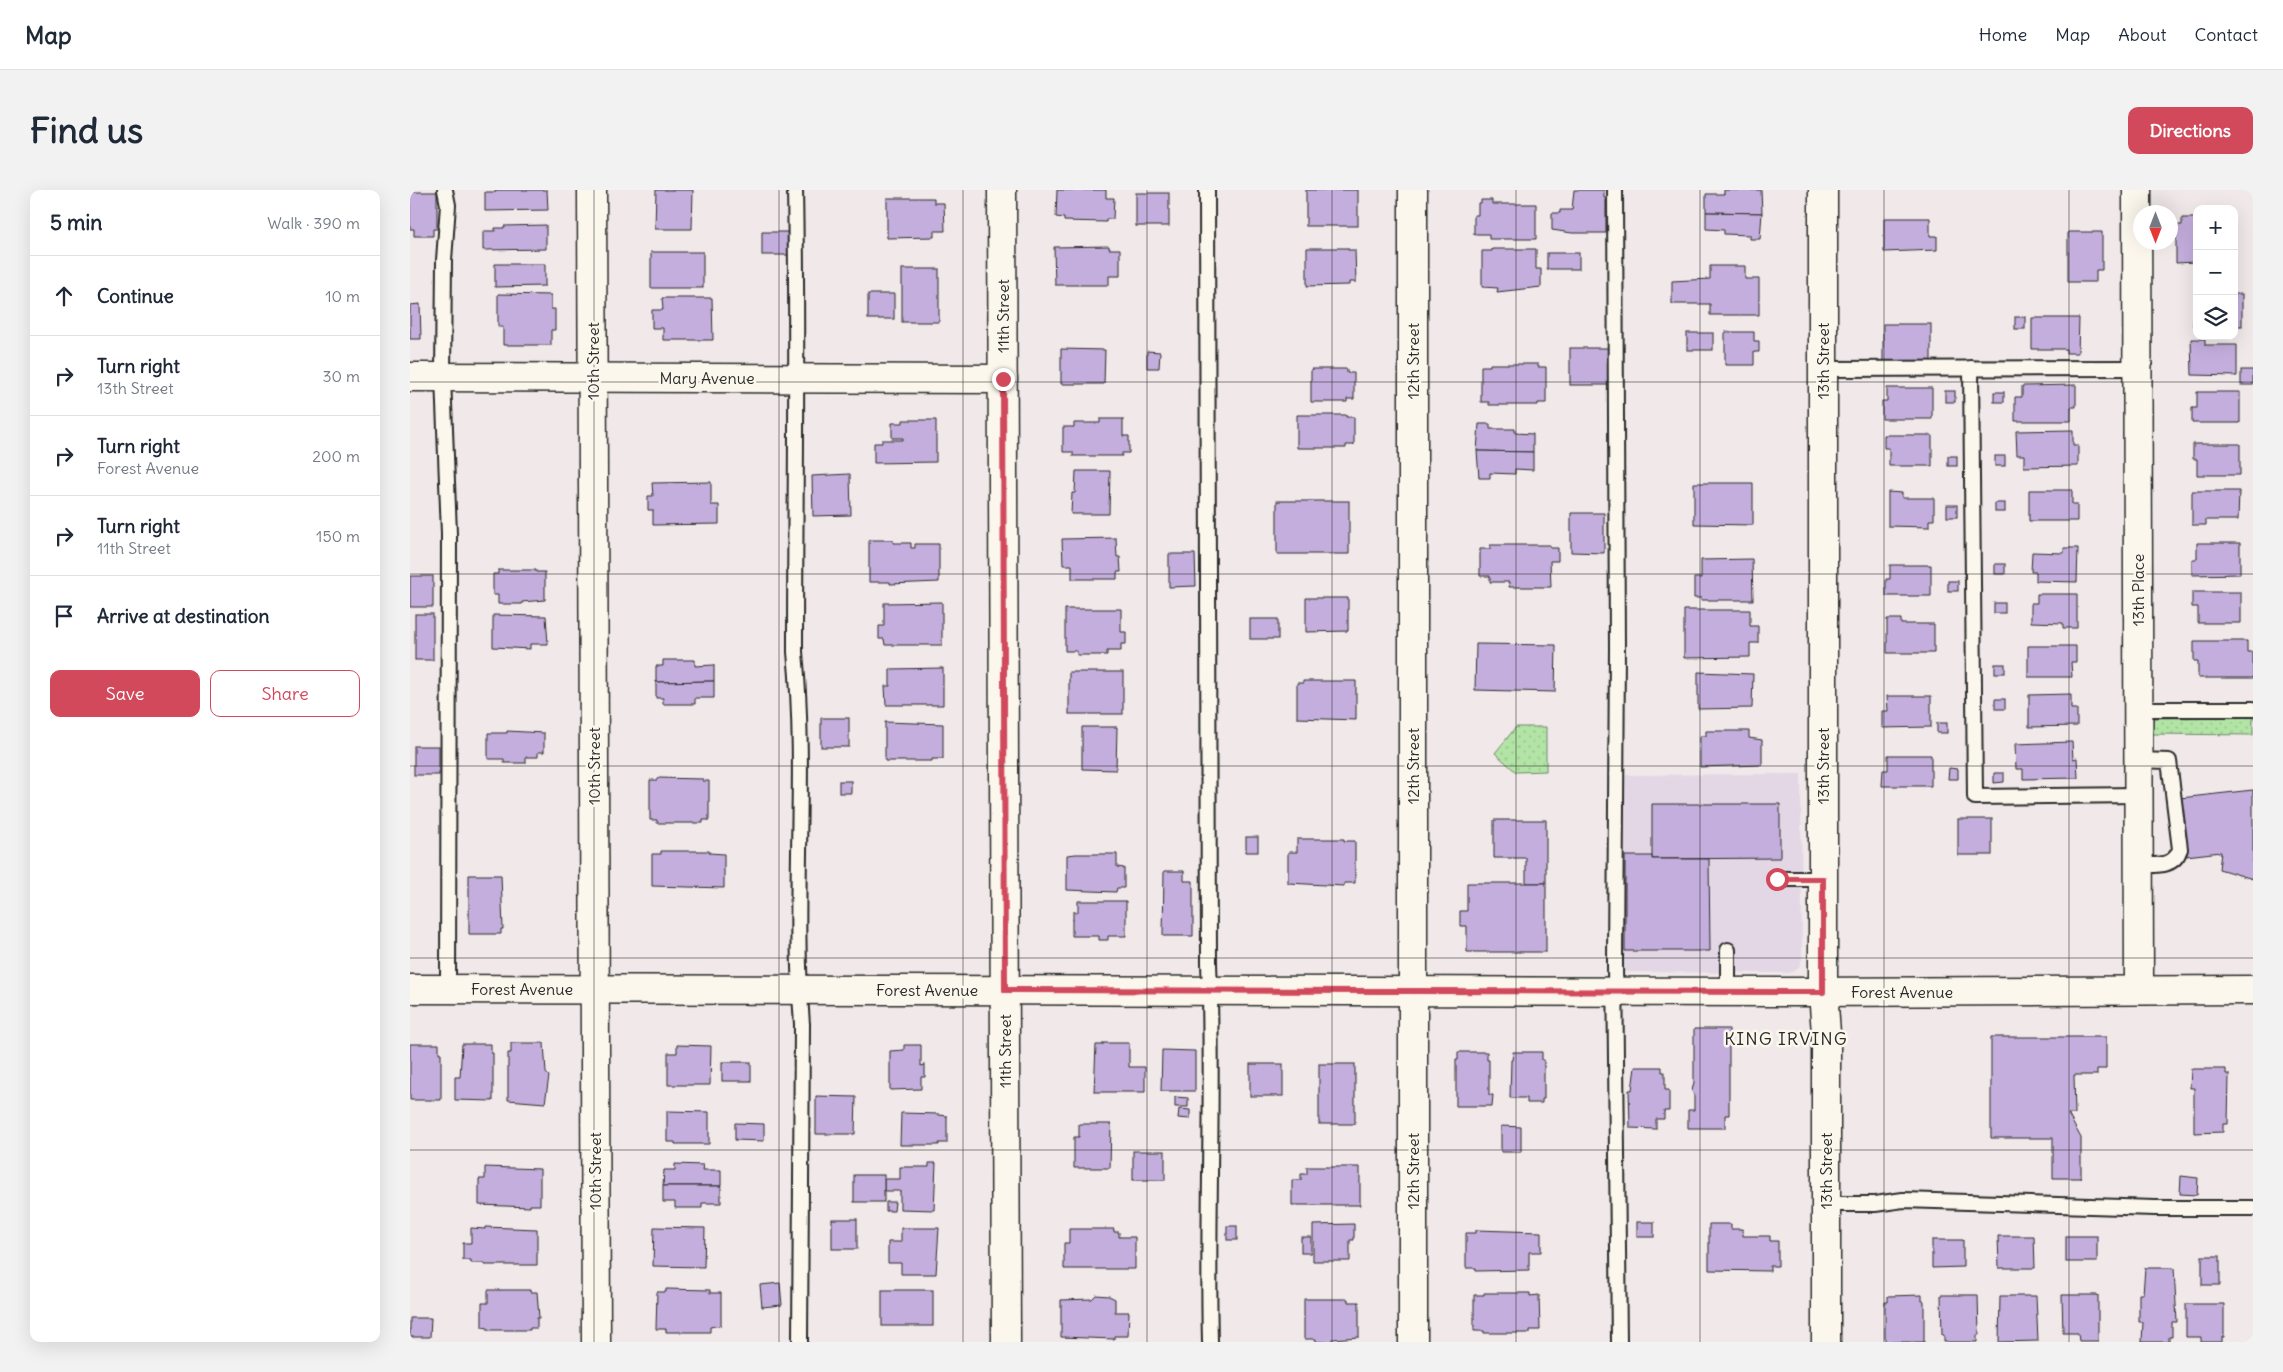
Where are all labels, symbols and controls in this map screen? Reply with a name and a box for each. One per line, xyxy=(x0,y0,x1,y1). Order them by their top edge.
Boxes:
text: Map xyxy=(25,20,72,50)
text: Home xyxy=(1979,23,2027,46)
text: Map xyxy=(2055,23,2090,46)
text: About xyxy=(2118,23,2166,46)
text: Contact xyxy=(2194,23,2258,46)
button: Directions xyxy=(2128,107,2253,154)
text: Find us xyxy=(30,108,143,152)
north arrow xyxy=(2133,205,2178,250)
map controls xyxy=(2193,205,2238,340)
button: + xyxy=(2193,205,2238,250)
text: 5 min xyxy=(50,209,102,236)
text: Walk · 390 m xyxy=(267,213,360,233)
button: − xyxy=(2193,250,2238,295)
street label: 11th Street xyxy=(993,278,1013,353)
icon: ahead xyxy=(50,282,78,310)
text: Continue xyxy=(97,284,174,308)
text: 10 m xyxy=(325,286,360,306)
button: layers xyxy=(2193,295,2238,340)
street label: 10th Street xyxy=(583,321,603,400)
street label: 12th Street xyxy=(1403,322,1423,399)
street label: 13th Street xyxy=(1813,322,1833,399)
text: Turn right xyxy=(97,354,180,378)
icon: right xyxy=(50,362,78,390)
text: 30 m xyxy=(323,366,360,386)
street label: Mary Avenue xyxy=(659,368,755,388)
route end xyxy=(992,368,1015,391)
text: 13th Street xyxy=(97,378,174,398)
text: Turn right xyxy=(97,434,180,458)
icon: right xyxy=(50,442,78,470)
text: 200 m xyxy=(312,446,360,466)
text: Forest Avenue xyxy=(97,458,199,478)
text: Turn right xyxy=(97,514,180,538)
icon: right xyxy=(50,522,78,550)
text: 150 m xyxy=(316,526,360,546)
text: 11th Street xyxy=(97,538,171,558)
street label: 13th Place xyxy=(2128,554,2148,626)
icon: arrive xyxy=(50,602,78,630)
text: Arrive at destination xyxy=(97,604,270,628)
button: Save xyxy=(50,670,200,717)
button: Share xyxy=(210,670,360,717)
street label: 10th Street xyxy=(584,726,604,805)
street label: 12th Street xyxy=(1403,727,1423,804)
street label: 13th Street xyxy=(1813,727,1833,804)
route start xyxy=(1766,868,1789,891)
street label: Forest Avenue xyxy=(471,979,573,999)
street label: Forest Avenue xyxy=(876,980,978,1000)
street label: Forest Avenue xyxy=(1851,982,1953,1002)
street label: 11th Street xyxy=(995,1013,1015,1088)
district label: KING IRVING xyxy=(1724,1027,1848,1050)
street label: 10th Street xyxy=(585,1131,605,1210)
street label: 12th Street xyxy=(1403,1132,1423,1209)
street label: 13th Street xyxy=(1816,1132,1836,1209)

